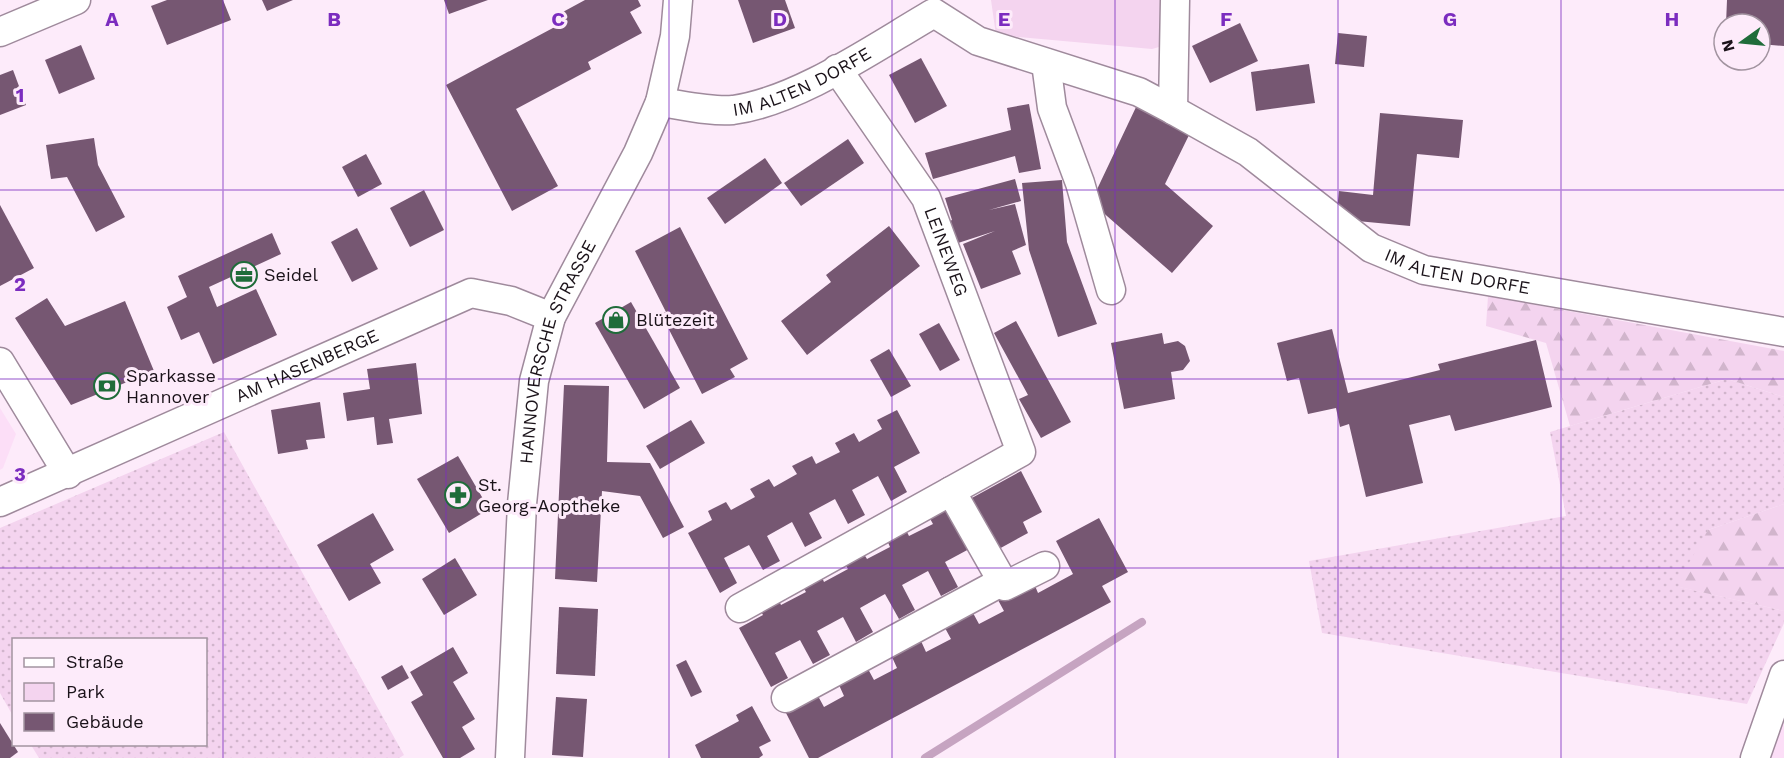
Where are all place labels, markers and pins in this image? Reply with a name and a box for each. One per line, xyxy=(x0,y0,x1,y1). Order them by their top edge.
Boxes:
office icon: Seidel xyxy=(229,260,259,290)
place label: Seidel xyxy=(264,264,318,285)
shop icon: Blütezeit xyxy=(601,305,631,335)
place label: Blütezeit xyxy=(636,309,715,330)
place label: Sparkasse Hannover xyxy=(126,365,216,407)
bank icon: Sparkasse Hannover xyxy=(92,371,122,401)
place label: St. Georg-Aoptheke xyxy=(478,474,620,516)
pharmacy icon: St. Georg-Aoptheke xyxy=(443,480,473,510)

